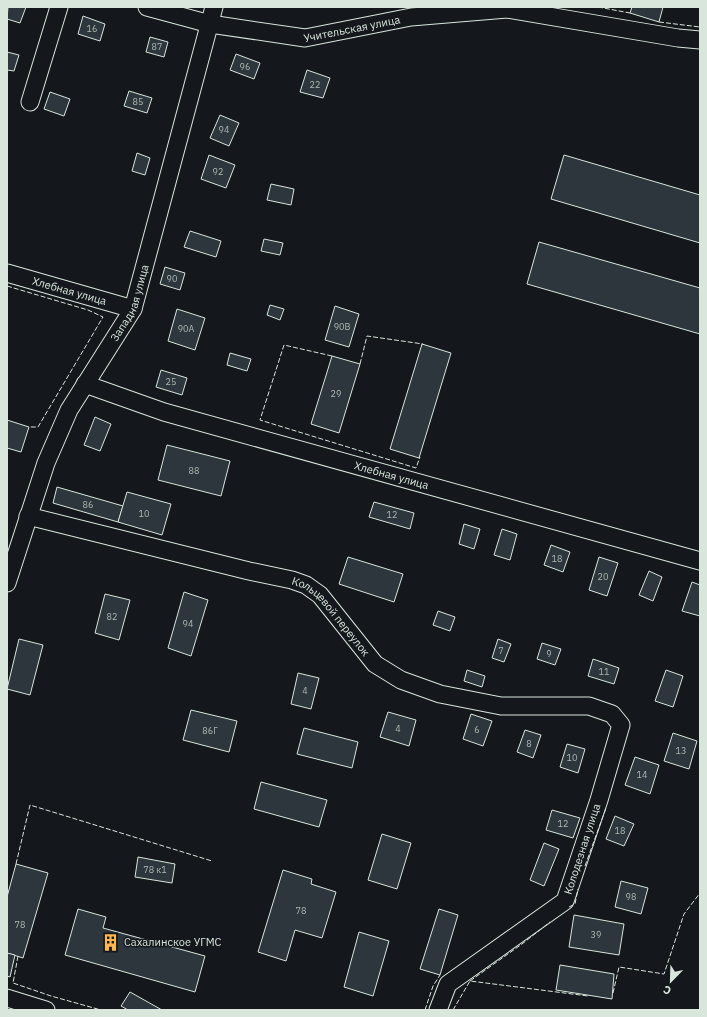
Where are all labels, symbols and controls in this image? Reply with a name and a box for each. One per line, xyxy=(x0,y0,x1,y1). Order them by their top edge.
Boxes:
street label: Учительская улица xyxy=(302,12,401,45)
house number: 16 xyxy=(87,23,97,34)
house number: 87 xyxy=(152,41,162,52)
house number: 96 xyxy=(240,61,250,72)
house number: 22 xyxy=(310,79,320,90)
house number: 85 xyxy=(133,96,143,107)
house number: 94 xyxy=(219,124,229,135)
house number: 92 xyxy=(213,166,223,177)
street label: Западная улица xyxy=(107,263,152,344)
house number: 90 xyxy=(167,273,177,284)
street label: Хлебная улица xyxy=(31,274,108,308)
house number: 90В xyxy=(334,321,350,332)
house number: 90А xyxy=(178,323,195,334)
house number: 25 xyxy=(166,376,176,387)
house number: 29 xyxy=(331,388,341,399)
street label: Хлебная улица xyxy=(353,458,430,492)
house number: 88 xyxy=(189,465,199,476)
house number: 86 xyxy=(83,499,93,510)
house number: 10 xyxy=(139,508,149,519)
house number: 12 xyxy=(387,509,397,520)
house number: 18 xyxy=(552,553,562,564)
house number: 20 xyxy=(598,571,608,582)
street label: Кольцевой переулок xyxy=(290,574,373,659)
house number: 82 xyxy=(107,611,117,622)
house number: 94 xyxy=(183,618,193,629)
house number: 7 xyxy=(498,645,504,656)
house number: 9 xyxy=(546,648,552,659)
house number: 11 xyxy=(599,666,609,677)
house number: 4 xyxy=(302,685,308,696)
house number: 4 xyxy=(395,723,401,734)
house number: 6 xyxy=(474,724,480,735)
house number: 86Г xyxy=(202,725,218,736)
house number: 8 xyxy=(526,738,532,749)
house number: 13 xyxy=(676,745,686,756)
house number: 10 xyxy=(567,752,577,763)
house number: 14 xyxy=(637,769,647,780)
street label: Колодезная улица xyxy=(561,802,603,896)
house number: 12 xyxy=(558,818,568,829)
house number: 18 xyxy=(615,825,625,836)
house number: 78 к1 xyxy=(143,864,167,875)
house number: 98 xyxy=(626,891,636,902)
house number: 78 xyxy=(296,905,306,916)
house number: 78 xyxy=(15,919,25,930)
house number: 39 xyxy=(591,929,601,940)
building icon: Сахалинское УГМС xyxy=(101,932,121,952)
place label: Сахалинское УГМС xyxy=(124,935,222,949)
north arrow xyxy=(651,961,691,1001)
text: С xyxy=(661,982,673,998)

